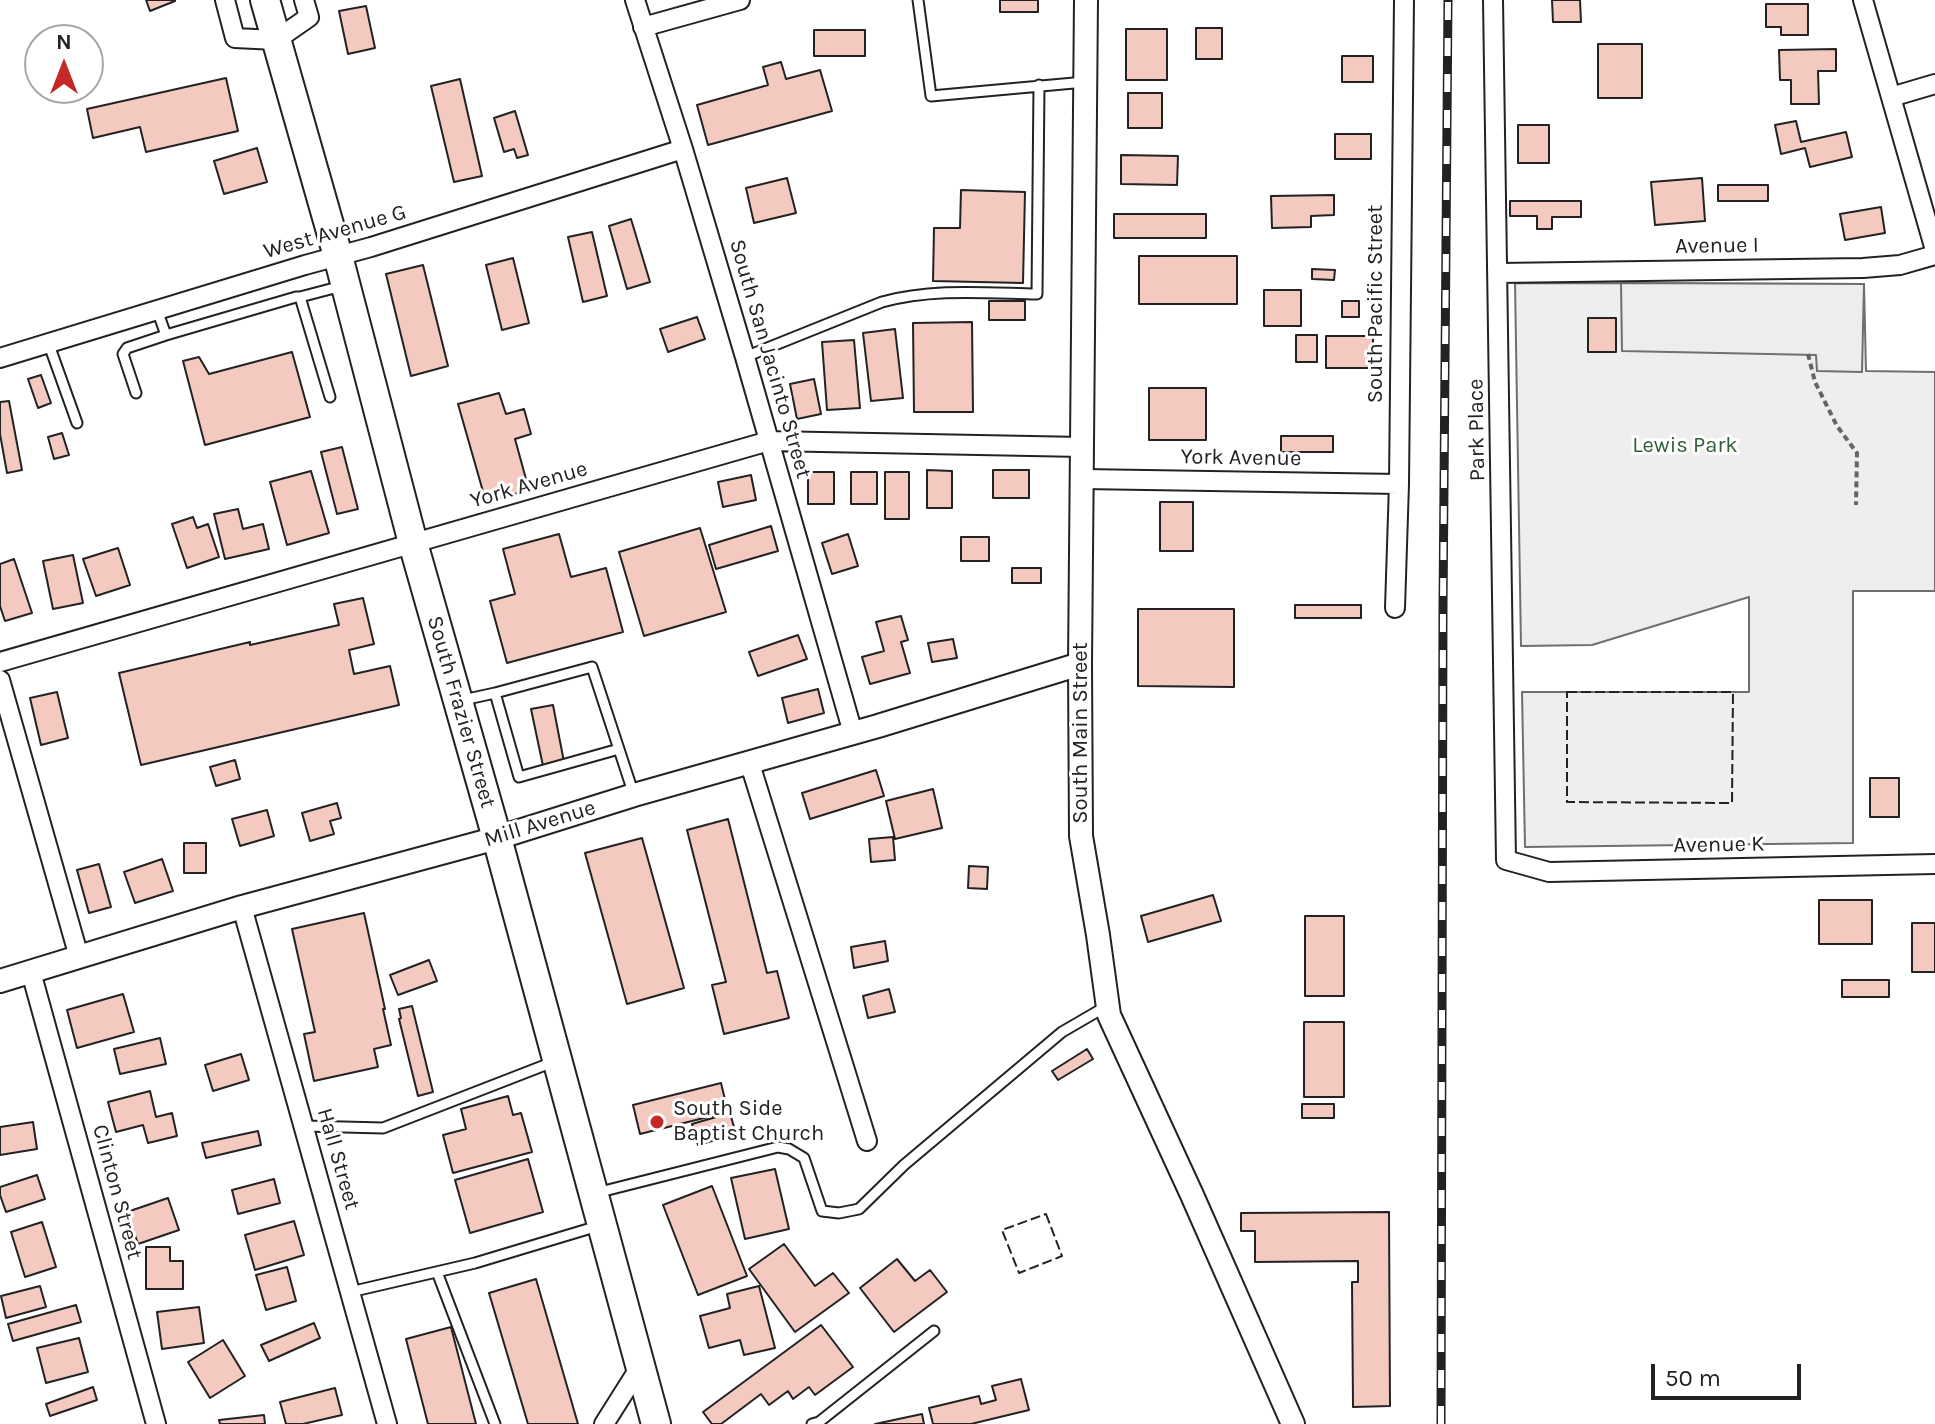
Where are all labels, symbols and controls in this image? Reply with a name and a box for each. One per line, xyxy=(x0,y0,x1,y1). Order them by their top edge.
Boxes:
north arrow xyxy=(24,24,104,104)
text: N xyxy=(56,29,72,55)
street label: West Avenue G xyxy=(261,199,409,265)
street label: South Pacific Street xyxy=(1363,205,1389,403)
street label: Avenue I xyxy=(1675,232,1759,260)
street label: South San Jacinto Street xyxy=(723,236,817,482)
street label: Park Place xyxy=(1463,378,1491,482)
park label: Lewis Park xyxy=(1632,433,1738,459)
street label: York Avenue xyxy=(1180,444,1302,472)
street label: York Avenue xyxy=(467,456,591,514)
street label: South Frazier Street xyxy=(421,613,501,811)
street label: South Main Street xyxy=(1068,642,1094,824)
street label: Mill Avenue xyxy=(481,795,599,853)
street label: Avenue K xyxy=(1673,831,1765,859)
place label: South Side Baptist Church xyxy=(673,1096,824,1148)
street label: Hall Street xyxy=(311,1105,365,1213)
marker: South Side Baptist Church xyxy=(648,1113,666,1131)
street label: Clinton Street xyxy=(86,1122,148,1262)
scale bar xyxy=(1655,1348,1805,1398)
text: 50 m xyxy=(1665,1364,1721,1392)

